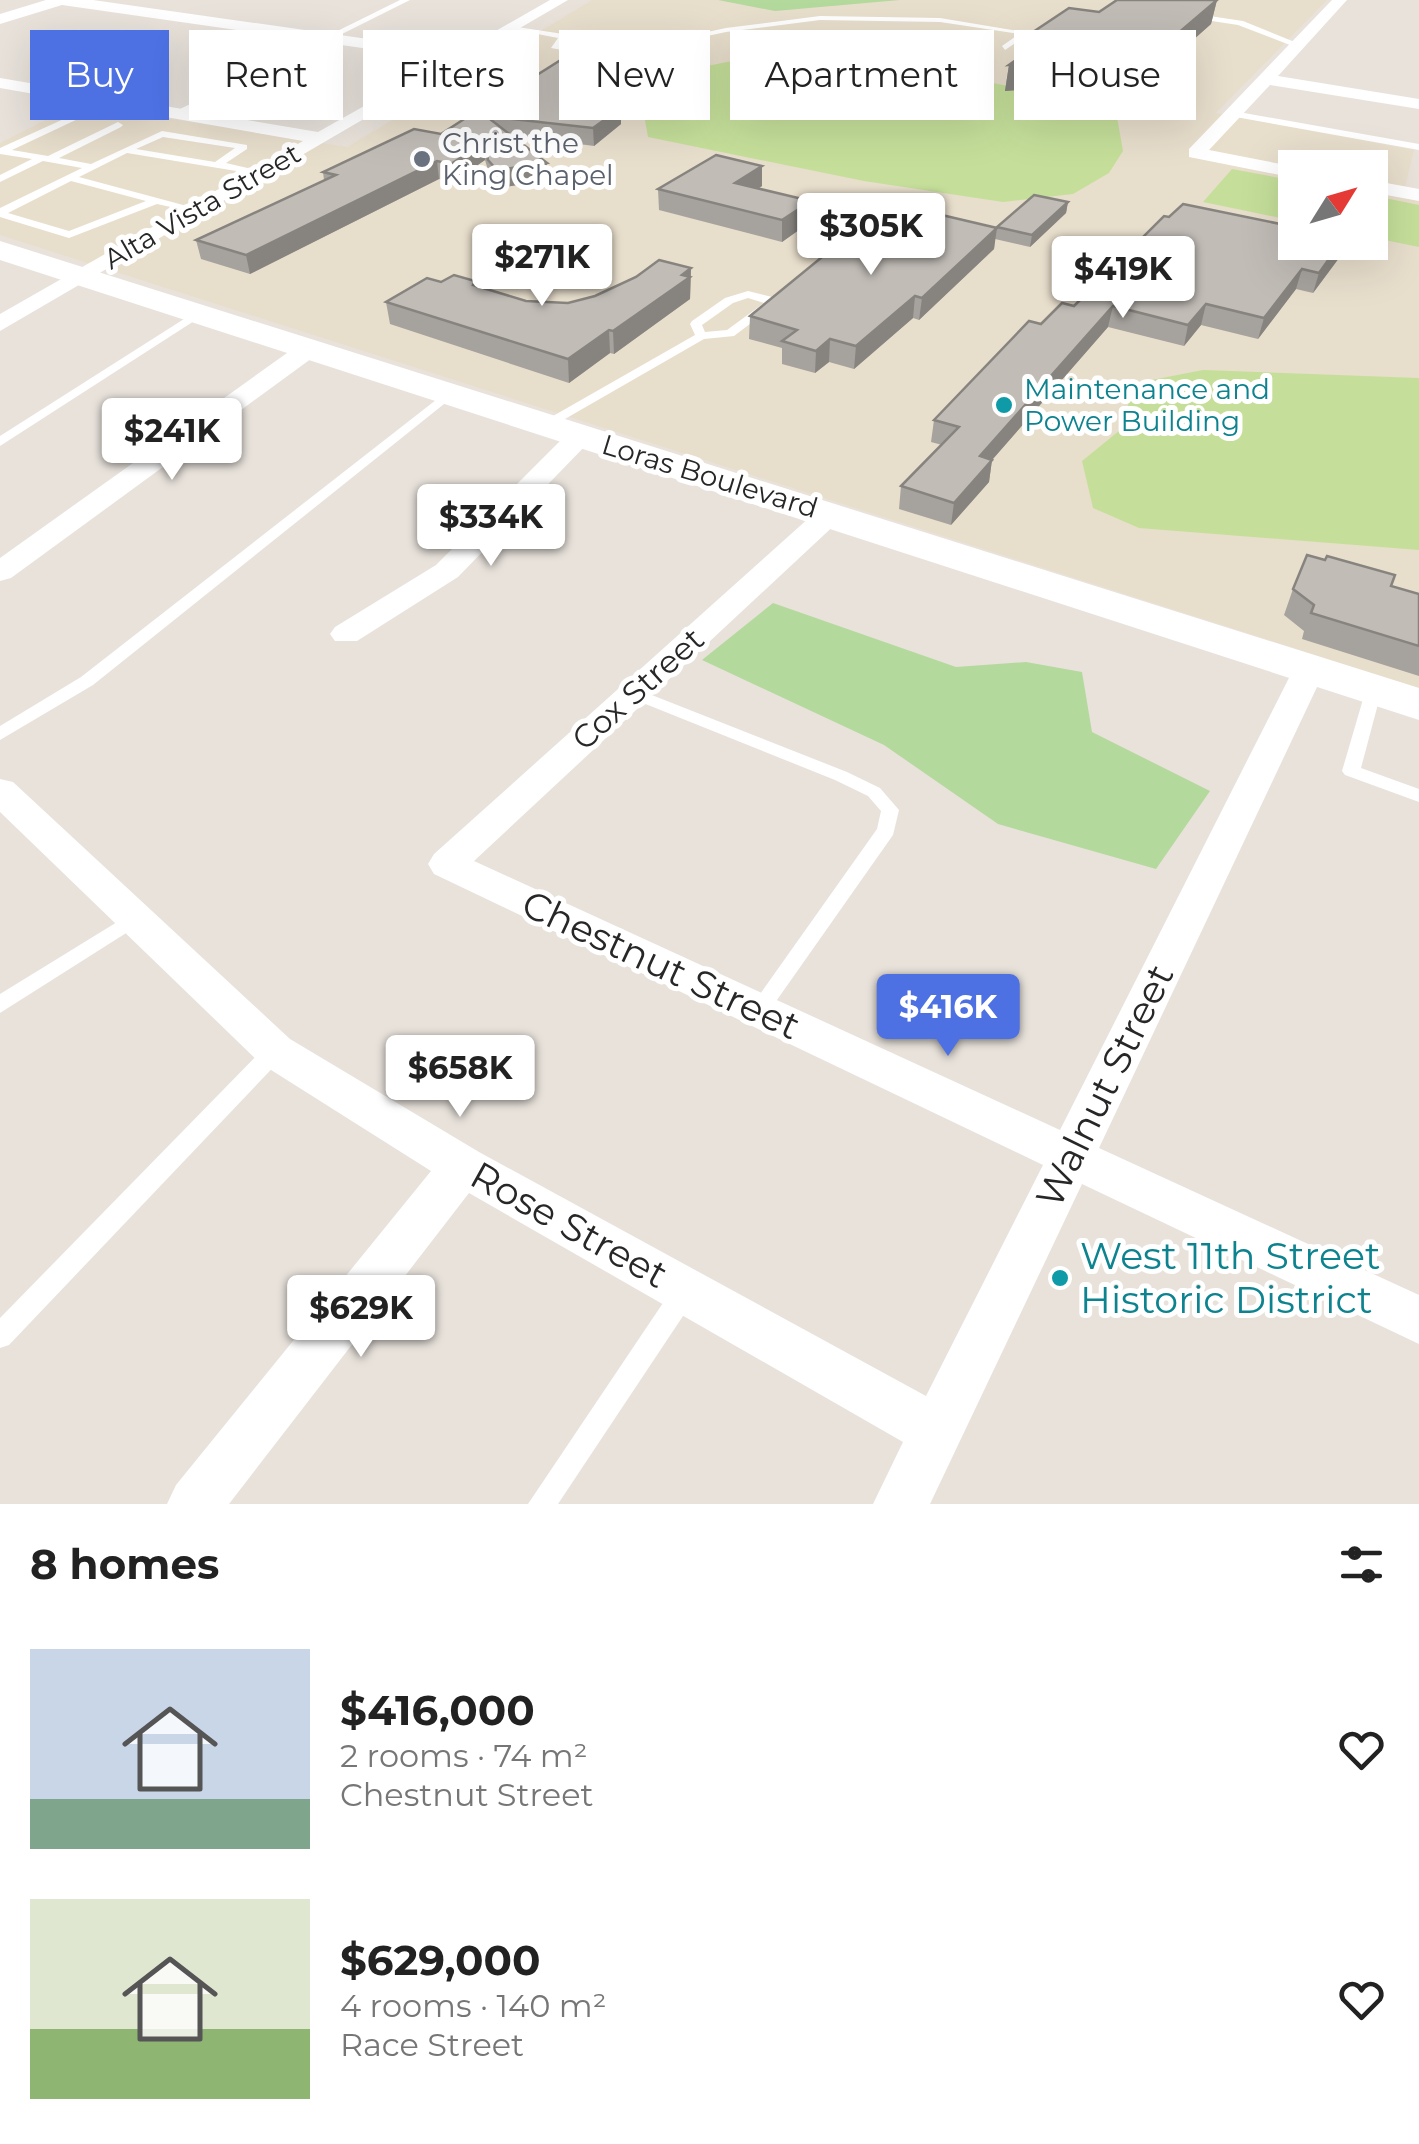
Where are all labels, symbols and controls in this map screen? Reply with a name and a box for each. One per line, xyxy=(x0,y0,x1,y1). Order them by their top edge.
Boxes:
chip: Buy xyxy=(30,30,169,120)
chip: Rent xyxy=(189,30,343,120)
chip: Filters xyxy=(363,30,539,120)
chip: New xyxy=(559,30,710,120)
chip: Apartment xyxy=(730,30,994,120)
chip: House xyxy=(1014,30,1196,120)
place label: Christ the King Chapel xyxy=(442,126,614,192)
street label: Alta Vista Street xyxy=(98,136,306,276)
marker: Christ the King Chapel xyxy=(411,148,433,170)
north arrow xyxy=(1278,150,1388,260)
map controls xyxy=(1278,150,1388,260)
pin: $305K xyxy=(801,193,941,278)
text: $305K xyxy=(819,206,923,245)
pin: $271K xyxy=(472,224,612,309)
pin: $419K xyxy=(1053,236,1193,321)
text: $271K xyxy=(494,237,590,276)
text: $419K xyxy=(1074,249,1172,288)
place label: Maintenance and Power Building xyxy=(1024,372,1270,438)
marker: Maintenance and Power Building xyxy=(993,394,1015,416)
pin: $241K xyxy=(102,398,242,483)
text: $241K xyxy=(124,411,220,450)
street label: Loras Boulevard xyxy=(598,427,822,525)
pin: $334K xyxy=(421,484,561,569)
text: $334K xyxy=(439,497,543,536)
street label: Cox Street xyxy=(564,619,712,758)
street label: Chestnut Street xyxy=(515,880,808,1049)
street label: Walnut Street xyxy=(1026,957,1184,1215)
pin: $416K xyxy=(878,974,1018,1059)
text: $416K xyxy=(899,987,997,1026)
pin: $658K xyxy=(390,1035,530,1120)
text: $658K xyxy=(408,1048,512,1087)
street label: Rose Street xyxy=(463,1151,676,1298)
place label: West 11th Street Historic District xyxy=(1080,1232,1380,1323)
marker: West 11th Street Historic District xyxy=(1049,1267,1071,1289)
pin: $629K xyxy=(291,1275,431,1360)
text: $629K xyxy=(309,1288,413,1327)
icon: filters xyxy=(1334,1537,1389,1592)
text: 8 homes xyxy=(30,1538,219,1590)
text: $416,000 xyxy=(340,1684,535,1736)
icon: home xyxy=(110,1689,230,1809)
icon: heart xyxy=(1334,1722,1389,1777)
text: 2 rooms · 74 m² xyxy=(340,1736,588,1775)
text: Chestnut Street xyxy=(340,1775,594,1814)
text: $629,000 xyxy=(340,1934,541,1986)
icon: home xyxy=(110,1939,230,2059)
icon: heart xyxy=(1334,1972,1389,2027)
text: 4 rooms · 140 m² xyxy=(340,1986,606,2025)
text: Race Street xyxy=(340,2025,524,2064)

